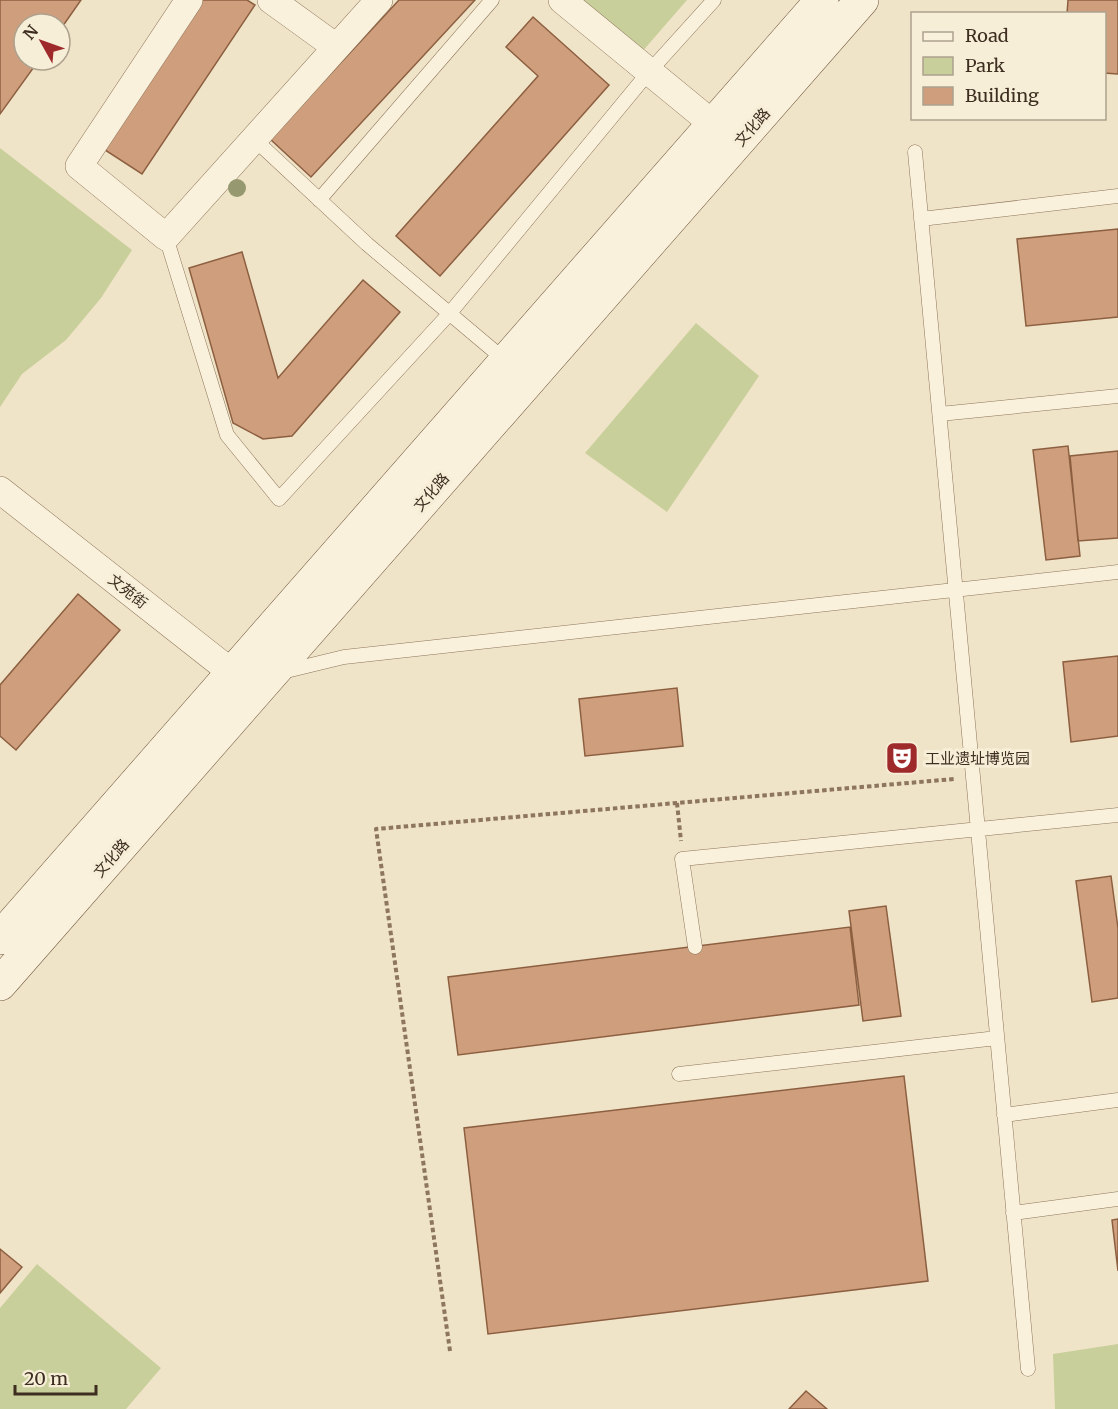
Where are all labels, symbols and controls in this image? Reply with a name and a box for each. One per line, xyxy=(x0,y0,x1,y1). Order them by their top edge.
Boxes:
north arrow xyxy=(12,12,72,72)
legend xyxy=(911,12,1106,120)
text: N xyxy=(19,21,42,44)
text: Road xyxy=(965,24,1009,47)
text: Park xyxy=(965,54,1006,77)
text: Building xyxy=(965,84,1039,107)
street label: 文化路 xyxy=(730,104,774,150)
street label: 文化路 xyxy=(409,469,453,515)
street label: 文苑街 xyxy=(104,570,152,612)
theatre icon: 工业遗址博览园 xyxy=(884,740,920,776)
place label: 工业遗址博览园 xyxy=(925,749,1030,768)
street label: 文化路 xyxy=(89,835,133,881)
scale bar xyxy=(15,1358,96,1396)
text: 20 m xyxy=(24,1367,68,1390)

